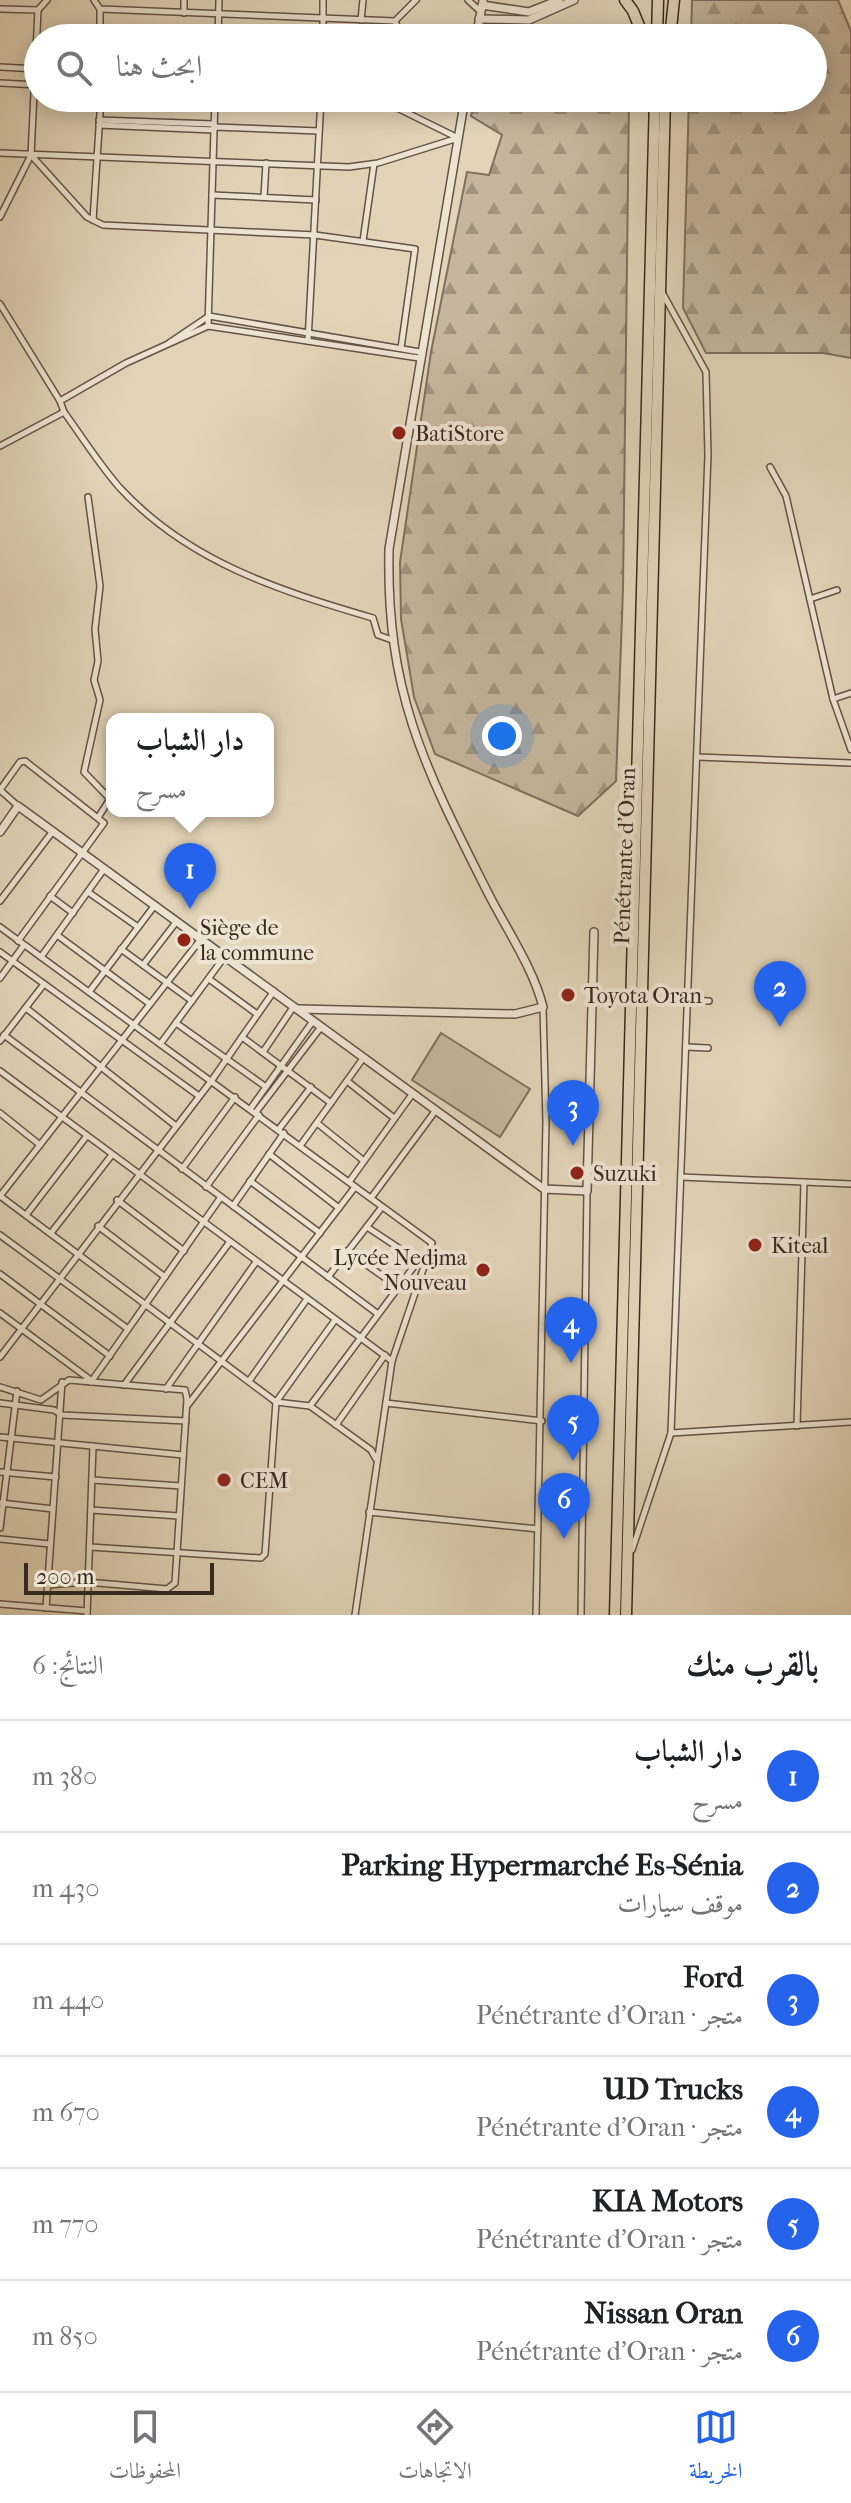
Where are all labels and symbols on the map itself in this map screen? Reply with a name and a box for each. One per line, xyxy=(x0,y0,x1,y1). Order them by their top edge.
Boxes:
place label: BatiStore xyxy=(415,421,504,447)
marker: BatiStore xyxy=(390,424,408,442)
your location xyxy=(482,716,522,756)
street label: Pénétrante d'Oran xyxy=(609,767,641,945)
pin: 1 xyxy=(164,843,216,909)
place label: Siège de la commune xyxy=(199,915,314,966)
marker: Siège de la commune xyxy=(175,931,193,949)
pin: 2 xyxy=(754,961,806,1027)
place label: Toyota Oran xyxy=(584,983,702,1009)
marker: Toyota Oran xyxy=(559,986,577,1004)
pin: 3 xyxy=(547,1080,599,1146)
place label: Suzuki xyxy=(593,1161,657,1187)
marker: Suzuki xyxy=(568,1164,586,1182)
place label: Kiteal xyxy=(771,1233,828,1259)
marker: Kiteal xyxy=(746,1236,764,1254)
place label: Lycée Nedjma Nouveau xyxy=(333,1245,468,1296)
marker: Lycée Nedjma Nouveau xyxy=(474,1261,492,1279)
pin: 4 xyxy=(545,1297,597,1363)
pin: 5 xyxy=(547,1395,599,1461)
place label: CEM xyxy=(240,1468,288,1494)
marker: CEM xyxy=(215,1471,233,1489)
pin: 6 xyxy=(538,1473,590,1539)
scale bar xyxy=(24,1559,214,1595)

